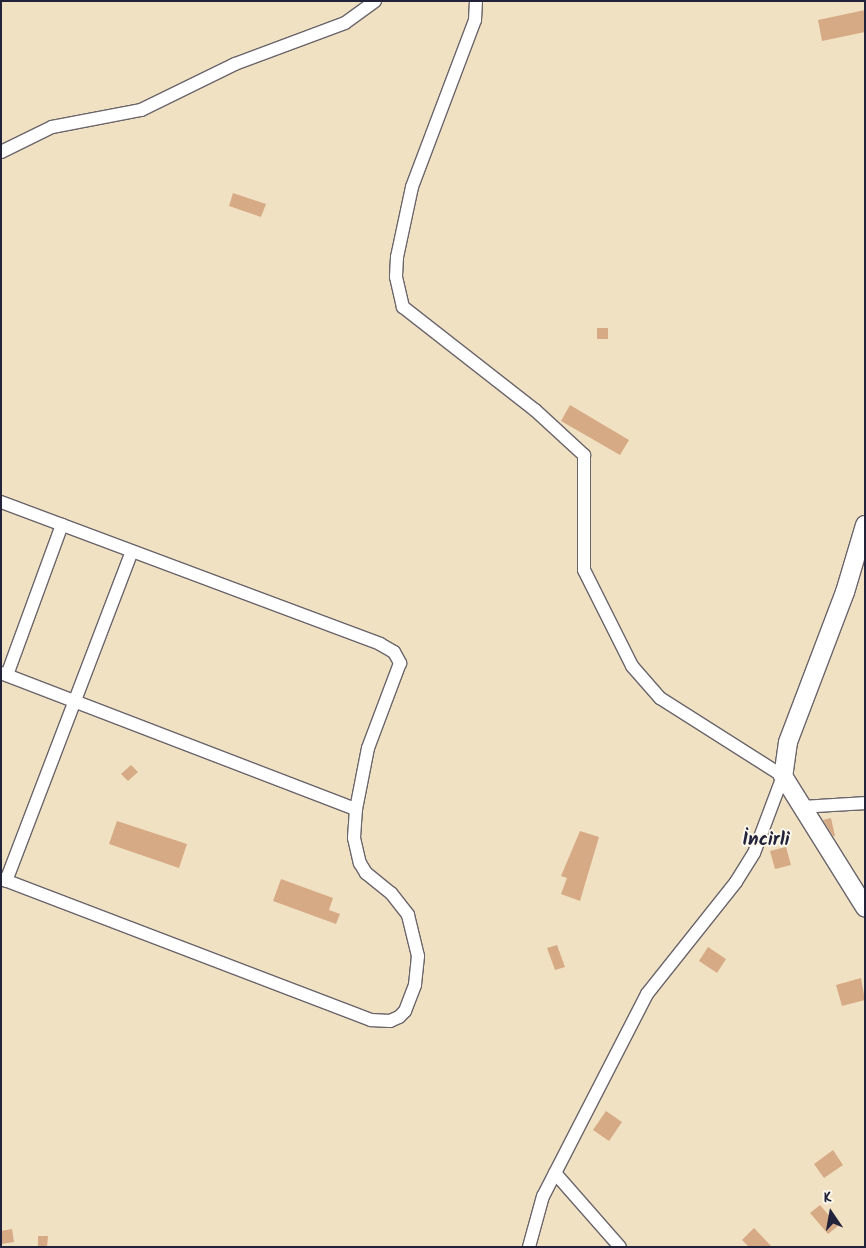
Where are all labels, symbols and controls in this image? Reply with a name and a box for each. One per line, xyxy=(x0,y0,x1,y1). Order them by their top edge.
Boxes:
district label: İncirli xyxy=(742,830,790,852)
text: K xyxy=(821,1187,834,1210)
north arrow xyxy=(806,1188,856,1238)

